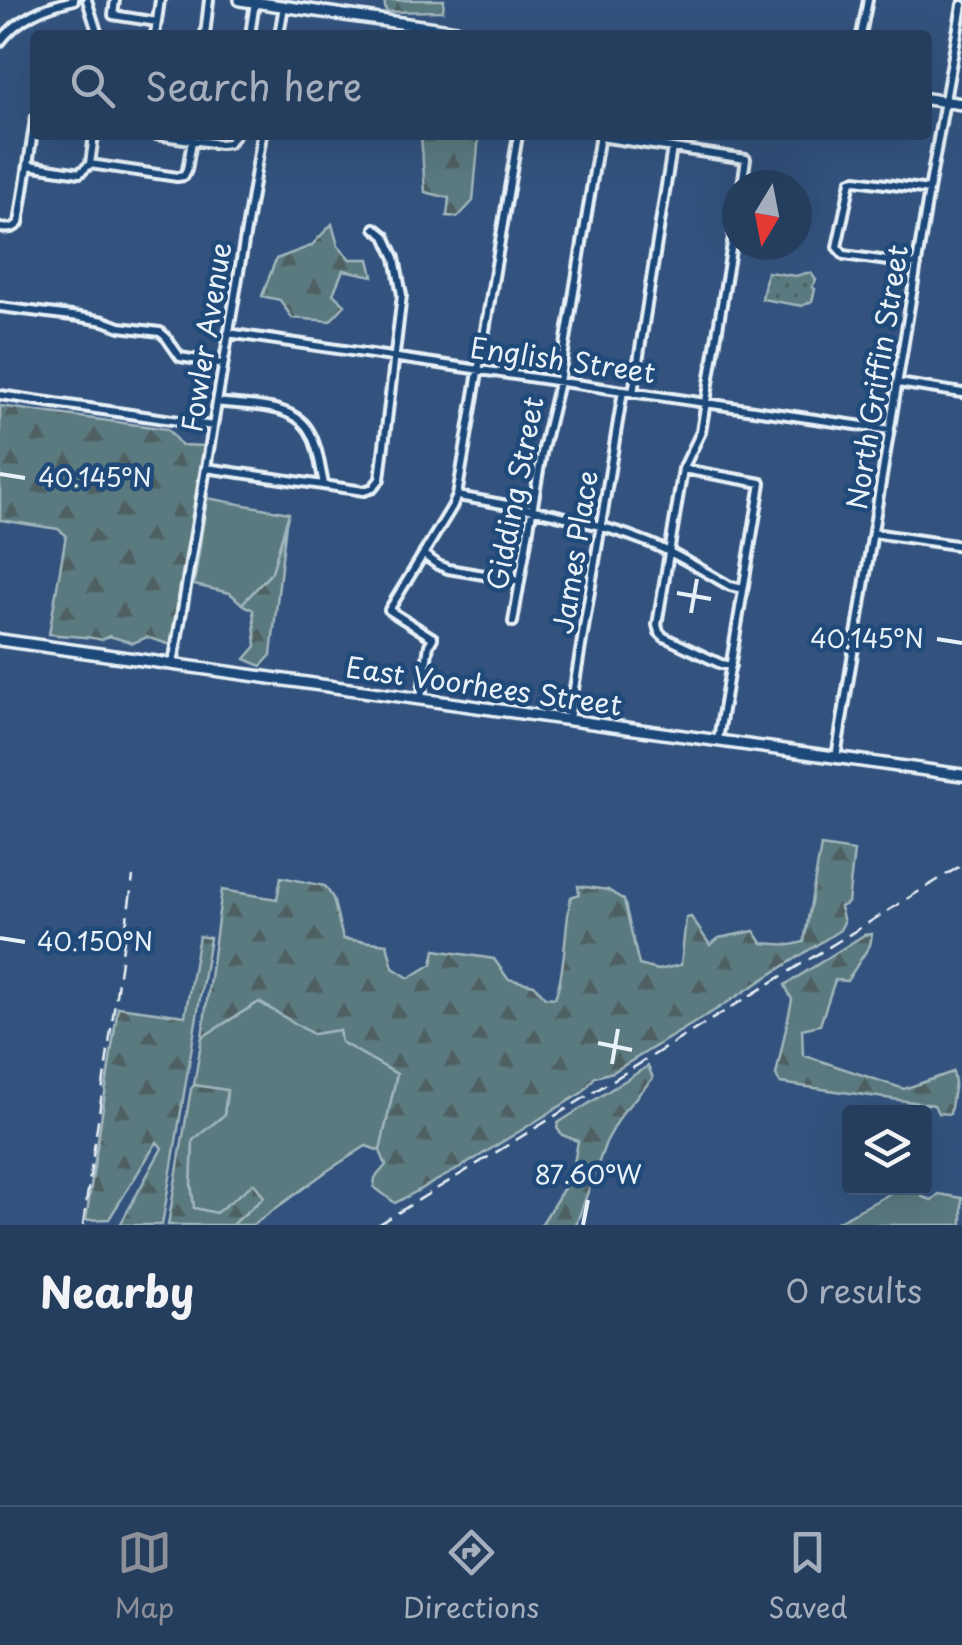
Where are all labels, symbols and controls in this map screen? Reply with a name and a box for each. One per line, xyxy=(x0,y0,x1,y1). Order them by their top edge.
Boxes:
search box xyxy=(30,30,932,140)
text: Search here xyxy=(145,57,362,114)
icon: search xyxy=(65,58,120,113)
north arrow xyxy=(722,170,812,260)
street label: Fowler Avenue xyxy=(169,239,241,435)
street label: North Griffin Street xyxy=(834,242,918,512)
street label: English Street xyxy=(468,325,658,393)
street label: Gidding Street xyxy=(474,392,554,594)
text: 40.145°N xyxy=(38,458,152,496)
street label: James Place xyxy=(540,467,608,637)
text: 40.145°N xyxy=(810,619,924,657)
street label: East Voorhees Street xyxy=(343,644,625,726)
text: 40.150°N xyxy=(37,922,153,960)
map controls xyxy=(842,1105,932,1195)
button: layers xyxy=(842,1105,932,1195)
text: 87.60°W xyxy=(534,1155,642,1193)
text: Nearby xyxy=(40,1259,194,1322)
text: 0 results xyxy=(786,1266,922,1314)
tab: Map xyxy=(114,1525,174,1628)
tab: Directions xyxy=(403,1525,539,1628)
tab: Saved xyxy=(768,1525,848,1628)

